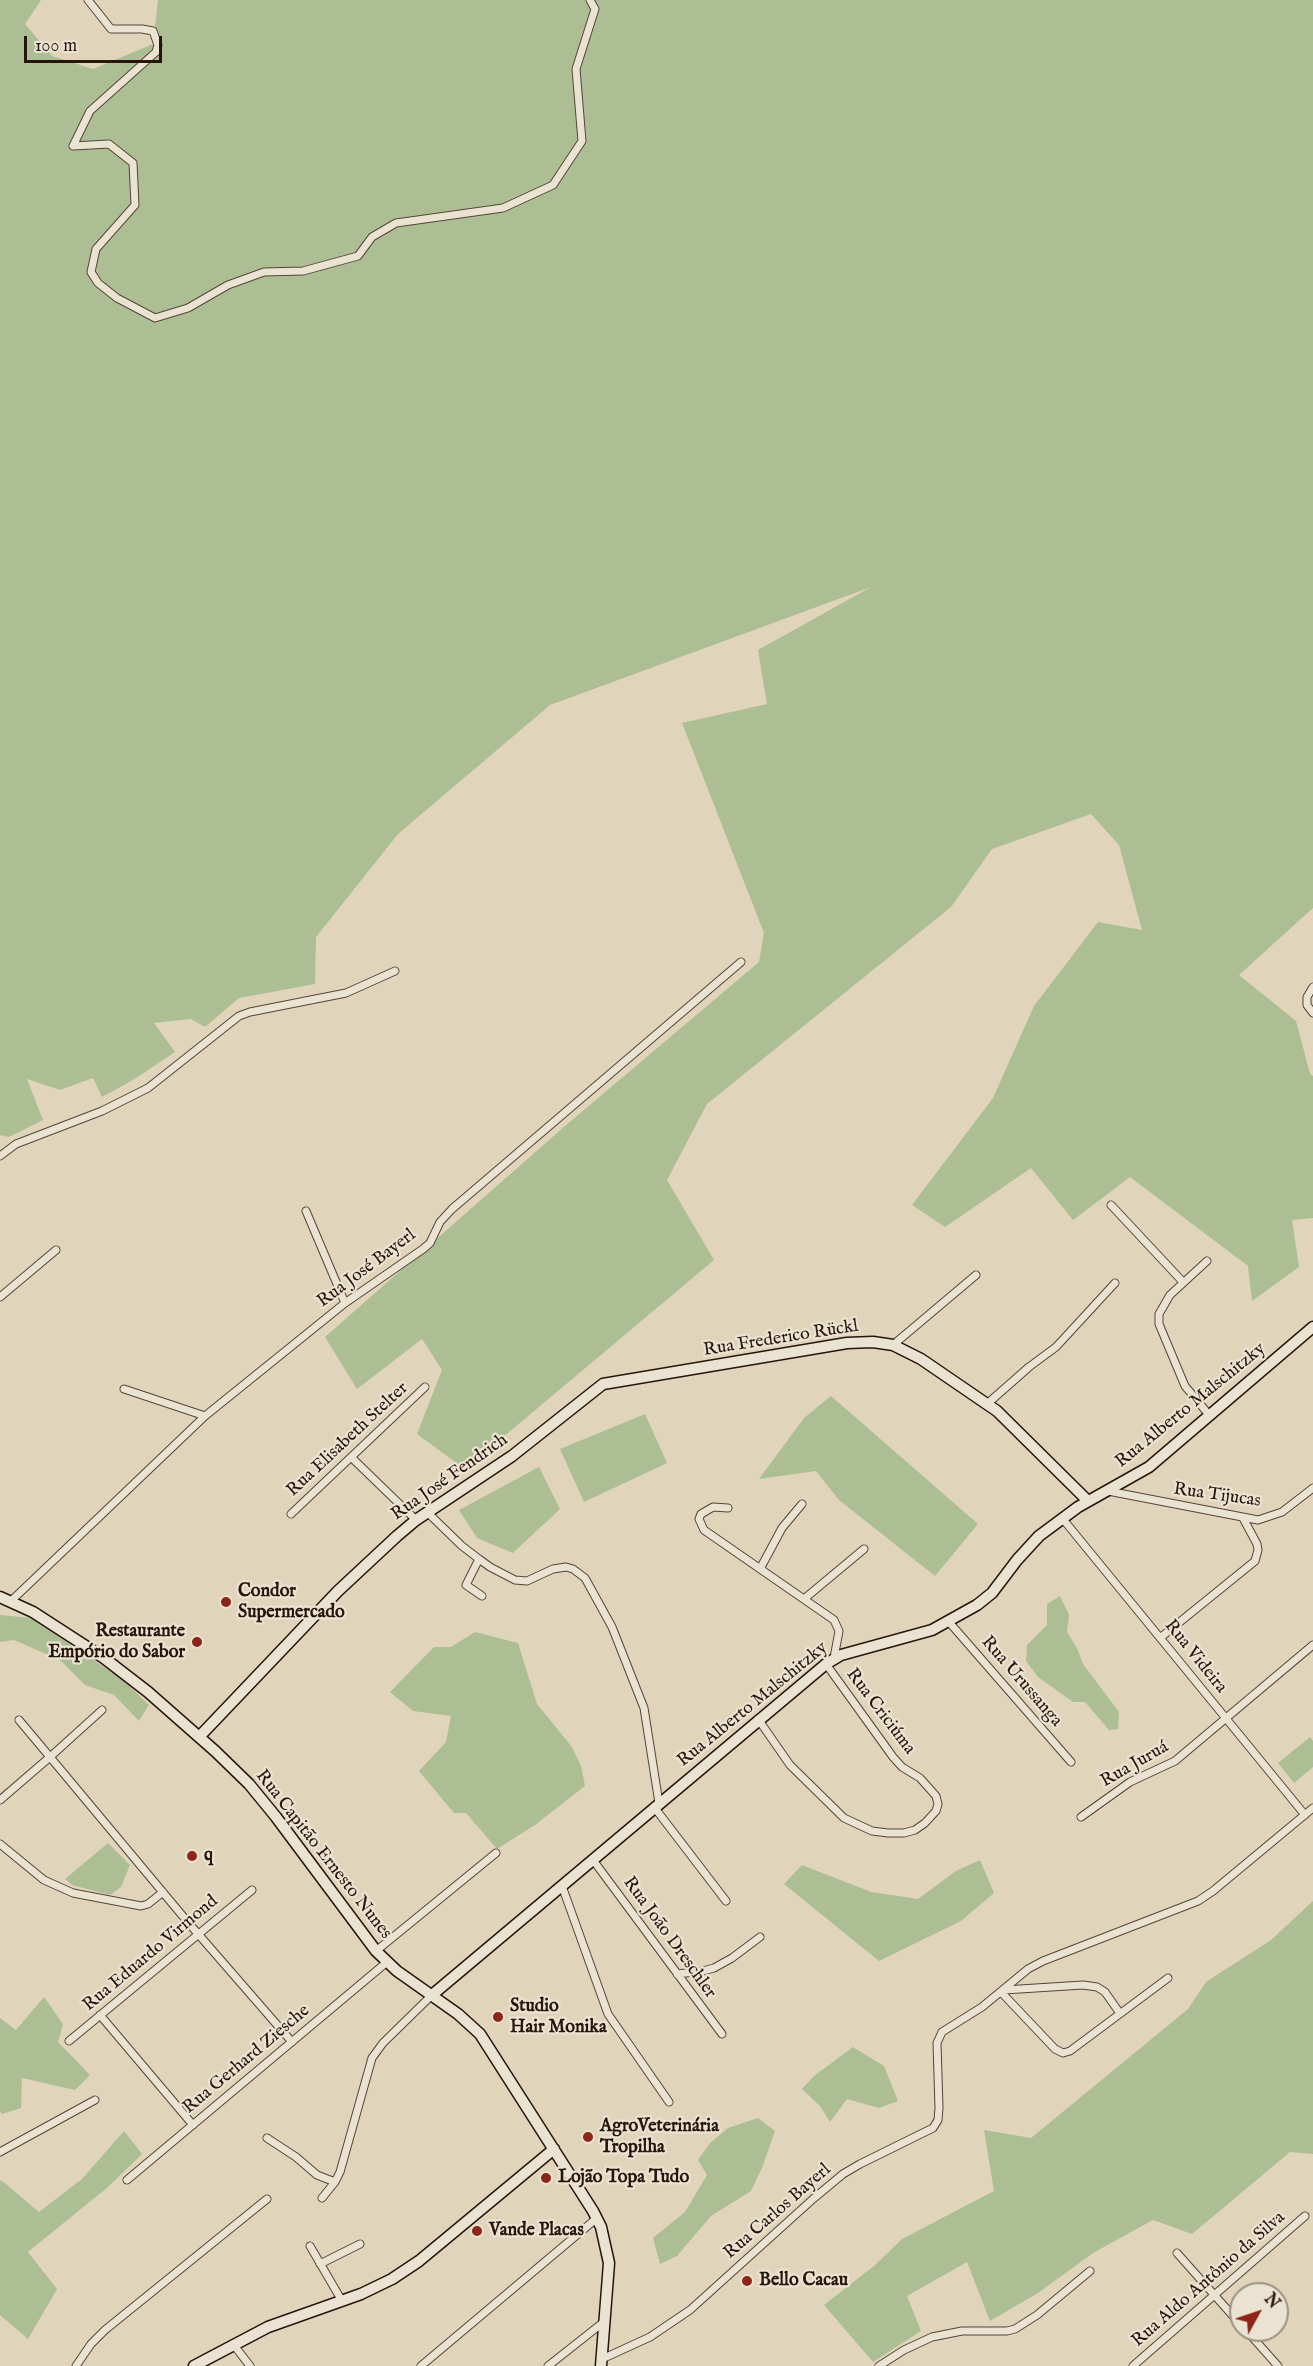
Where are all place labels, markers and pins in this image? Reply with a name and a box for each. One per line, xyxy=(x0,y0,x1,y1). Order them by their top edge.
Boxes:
place label: Condor Supermercado xyxy=(238,1581,345,1624)
marker: Condor Supermercado xyxy=(219,1595,233,1609)
place label: Restaurante Empório do Sabor xyxy=(48,1621,185,1664)
marker: Restaurante Empório do Sabor xyxy=(190,1635,204,1649)
place label: q xyxy=(204,1845,213,1867)
marker: q xyxy=(185,1849,199,1863)
place label: Studio Hair Monika xyxy=(510,1996,607,2038)
marker: Studio Hair Monika xyxy=(491,2010,505,2024)
place label: AgroVeterinária Tropilha xyxy=(600,2116,719,2158)
marker: AgroVeterinária Tropilha xyxy=(581,2130,595,2144)
place label: Lojão Topa Tudo xyxy=(558,2167,689,2189)
marker: Lojão Topa Tudo xyxy=(539,2171,553,2185)
place label: Vande Placas xyxy=(489,2220,584,2242)
marker: Vande Placas xyxy=(470,2224,484,2238)
place label: Bello Cacau xyxy=(759,2270,848,2292)
marker: Bello Cacau xyxy=(740,2274,754,2288)

